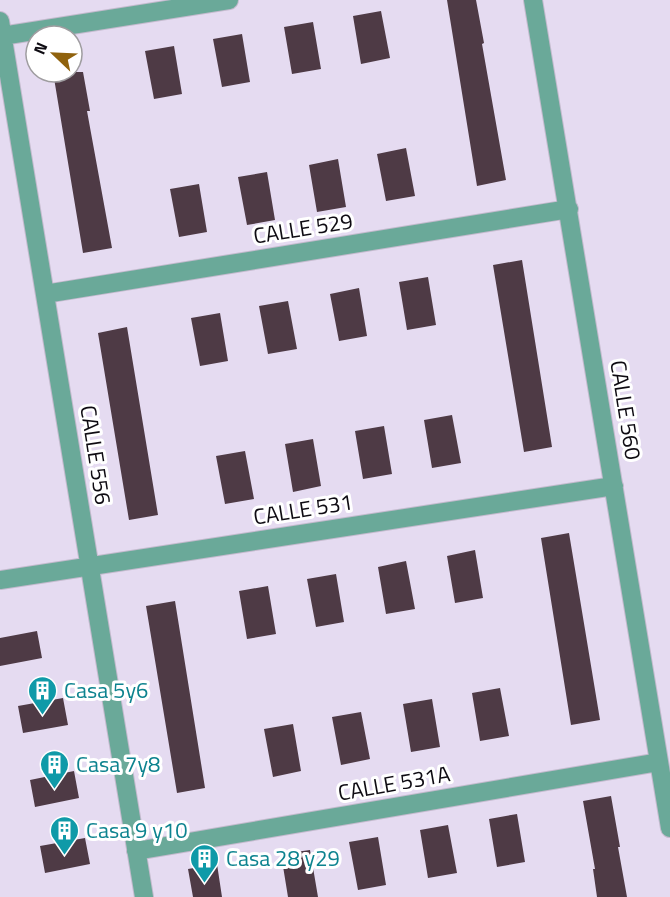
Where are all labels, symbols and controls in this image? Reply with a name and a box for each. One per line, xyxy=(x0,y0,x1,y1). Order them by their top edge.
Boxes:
north arrow xyxy=(24,24,84,84)
text: N xyxy=(27,38,53,58)
street label: CALLE 529 xyxy=(251,203,355,253)
street label: CALLE 560 xyxy=(601,358,651,462)
street label: CALLE 556 xyxy=(71,403,121,507)
street label: CALLE 531 xyxy=(251,484,355,534)
place label: Casa 5y6 xyxy=(64,673,148,707)
building icon: Casa 5y6 xyxy=(27,674,59,716)
place label: Casa 7y8 xyxy=(76,747,160,781)
building icon: Casa 7y8 xyxy=(39,748,71,790)
street label: CALLE 531A xyxy=(335,756,453,810)
place label: Casa 9 y10 xyxy=(86,813,188,847)
building icon: Casa 9 y10 xyxy=(49,814,81,856)
place label: Casa 28 y29 xyxy=(226,841,340,875)
building icon: Casa 28 y29 xyxy=(189,842,221,884)

